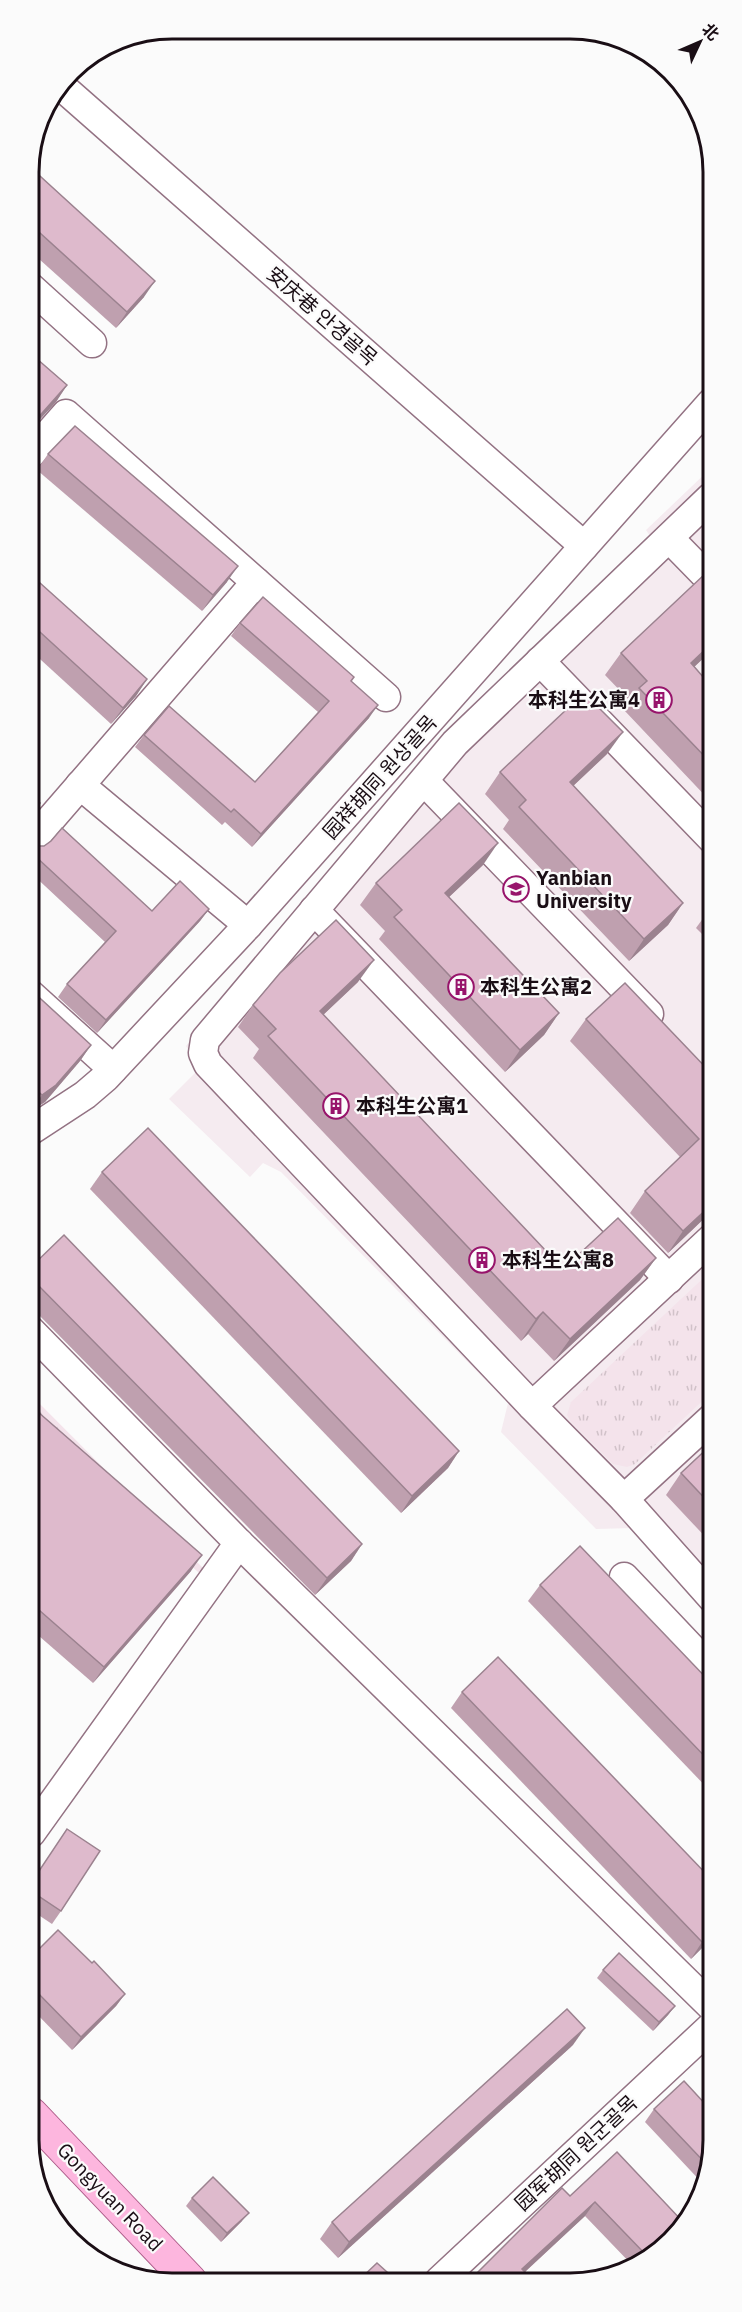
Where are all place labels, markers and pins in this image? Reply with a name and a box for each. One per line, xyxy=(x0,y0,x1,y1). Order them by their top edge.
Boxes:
building icon: 本科生公寓4 xyxy=(644,685,674,715)
place label: 本科生公寓4 xyxy=(528,686,640,713)
place label: Yanbian University xyxy=(536,864,632,914)
school or university icon: Yanbian University xyxy=(501,874,531,904)
building icon: 本科生公寓2 xyxy=(446,972,476,1002)
place label: 本科生公寓2 xyxy=(480,973,592,1000)
building icon: 本科生公寓1 xyxy=(321,1091,351,1121)
place label: 本科生公寓1 xyxy=(356,1092,468,1119)
building icon: 本科生公寓8 xyxy=(467,1245,497,1275)
place label: 本科生公寓8 xyxy=(502,1246,614,1273)

